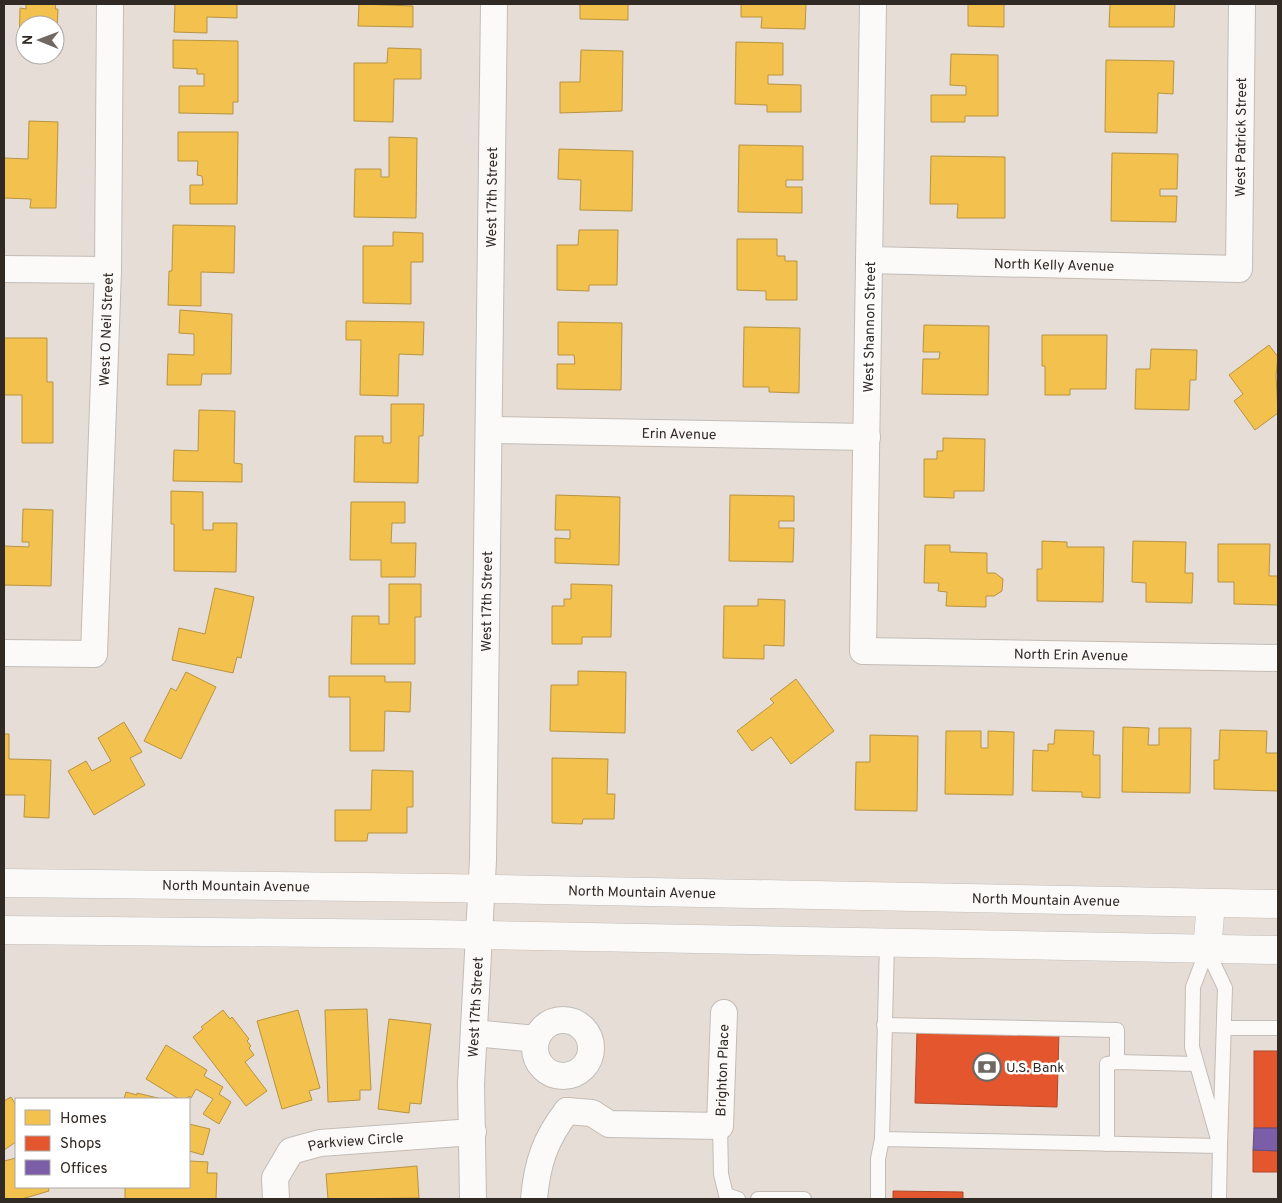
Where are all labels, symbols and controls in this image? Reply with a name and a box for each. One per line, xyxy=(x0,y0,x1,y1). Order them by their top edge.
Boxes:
north arrow xyxy=(15,15,65,65)
text: N xyxy=(20,35,37,45)
street label: West Patrick Street xyxy=(1233,77,1251,197)
street label: West 17th Street xyxy=(484,147,502,248)
street label: North Kelly Avenue xyxy=(994,256,1114,276)
street label: West Shannon Street xyxy=(861,261,880,393)
street label: West O Neil Street xyxy=(97,272,118,387)
street label: Erin Avenue xyxy=(641,426,716,444)
street label: West 17th Street xyxy=(479,551,497,652)
street label: North Erin Avenue xyxy=(1014,647,1128,665)
street label: North Mountain Avenue xyxy=(162,878,310,896)
street label: North Mountain Avenue xyxy=(568,883,716,903)
street label: North Mountain Avenue xyxy=(972,891,1120,911)
street label: West 17th Street xyxy=(465,956,488,1058)
street label: Brighton Place xyxy=(713,1024,734,1117)
bank icon: U.S. Bank xyxy=(972,1052,1002,1082)
place label: U.S. Bank xyxy=(1006,1060,1065,1077)
legend xyxy=(15,1098,190,1188)
text: Homes xyxy=(60,1110,107,1129)
street label: Parkview Circle xyxy=(306,1130,404,1156)
text: Shops xyxy=(60,1135,101,1154)
text: Offices xyxy=(60,1160,107,1179)

